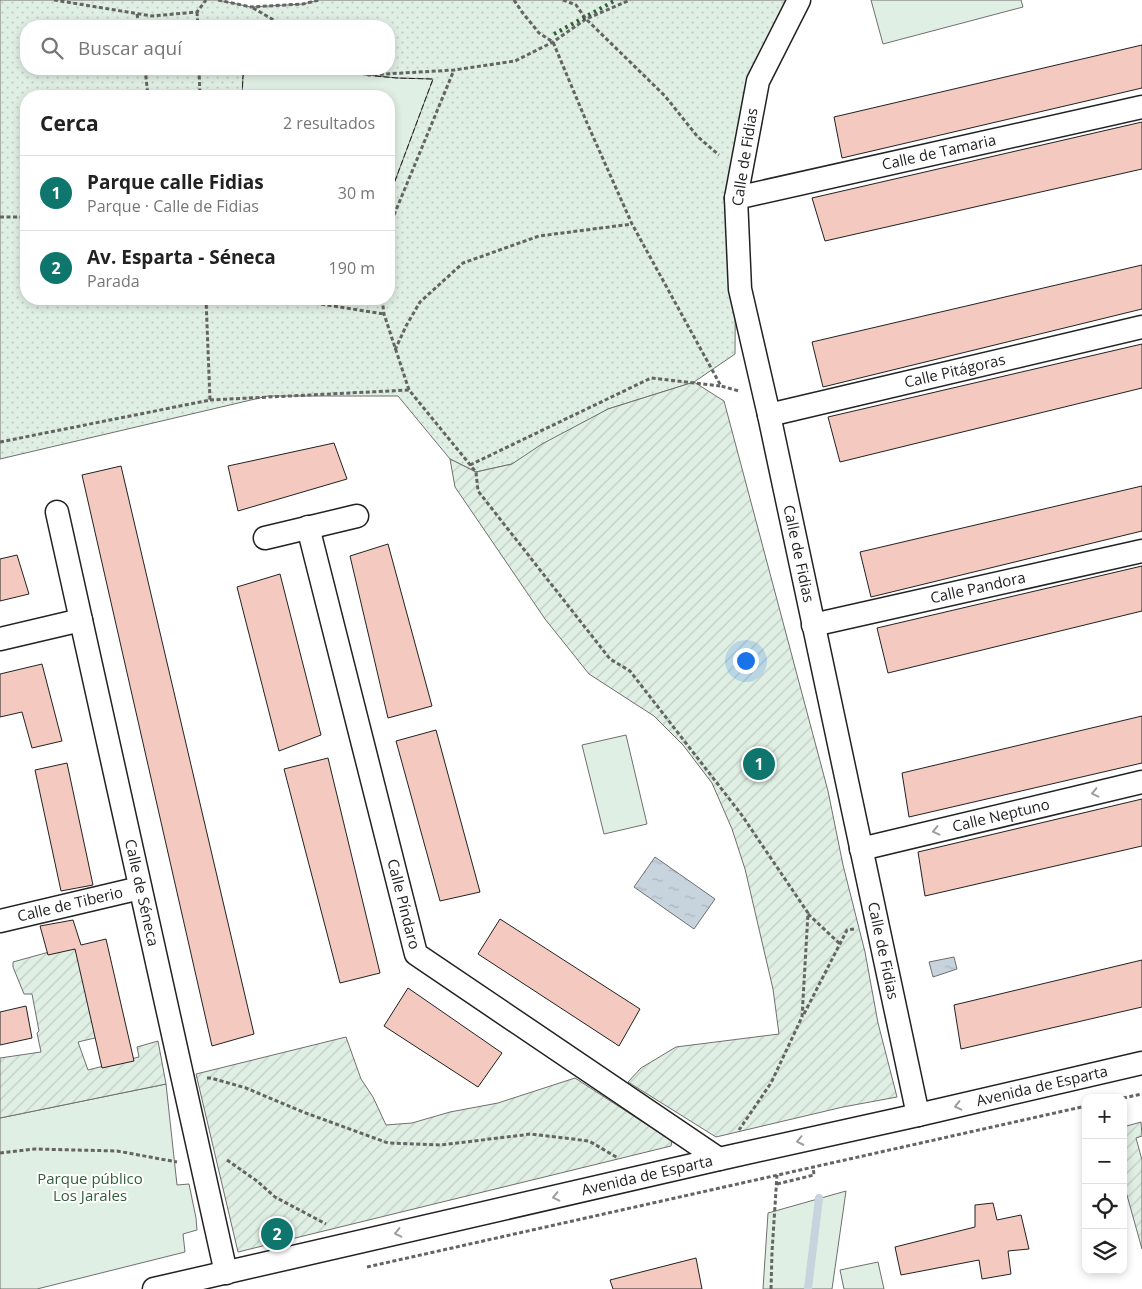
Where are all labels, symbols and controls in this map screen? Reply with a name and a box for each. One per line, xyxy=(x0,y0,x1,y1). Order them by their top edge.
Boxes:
search box xyxy=(20,20,395,75)
icon: search xyxy=(38,34,66,62)
text: Buscar aquí xyxy=(78,35,182,61)
street label: Calle de Fidias xyxy=(726,106,762,207)
text: Cerca xyxy=(40,109,99,137)
text: 2 resultados xyxy=(283,112,375,134)
street label: Calle de Tamaria xyxy=(880,129,998,174)
text: Parque calle Fidias xyxy=(87,169,264,195)
text: 1 xyxy=(51,182,61,204)
text: 30 m xyxy=(338,182,375,204)
text: Parque · Calle de Fidias xyxy=(87,195,259,217)
text: Av. Esparta - Séneca xyxy=(87,244,276,270)
text: 2 xyxy=(51,257,61,279)
text: 190 m xyxy=(329,257,375,279)
text: Parada xyxy=(87,270,140,292)
street label: Calle Pitágoras xyxy=(902,349,1007,392)
street label: Calle de Fidias xyxy=(779,503,820,604)
street label: Calle Pandora xyxy=(928,567,1027,607)
your location xyxy=(733,648,759,674)
pin: 1 xyxy=(743,745,775,783)
one-way arrow xyxy=(1090,787,1099,798)
street label: Calle Neptuno xyxy=(950,793,1052,836)
one-way arrow xyxy=(932,825,941,836)
street label: Calle de Séneca xyxy=(121,837,164,948)
street label: Calle Píndaro xyxy=(383,857,425,951)
street label: Calle de Tiberio xyxy=(15,881,125,926)
street label: Calle de Fidias xyxy=(864,900,904,1001)
street label: Avenida de Esparta xyxy=(974,1060,1110,1110)
map controls xyxy=(1082,1094,1127,1274)
button: + xyxy=(1082,1094,1127,1139)
one-way arrow xyxy=(954,1100,963,1111)
one-way arrow xyxy=(795,1135,804,1146)
button: − xyxy=(1082,1139,1127,1184)
street label: Avenida de Esparta xyxy=(579,1150,715,1199)
park label: Parque público Los Jarales xyxy=(37,1168,143,1205)
button: locate xyxy=(1082,1184,1127,1229)
one-way arrow xyxy=(551,1191,560,1202)
pin: 2 xyxy=(261,1215,293,1253)
one-way arrow xyxy=(393,1227,402,1238)
button: layers xyxy=(1082,1229,1127,1274)

